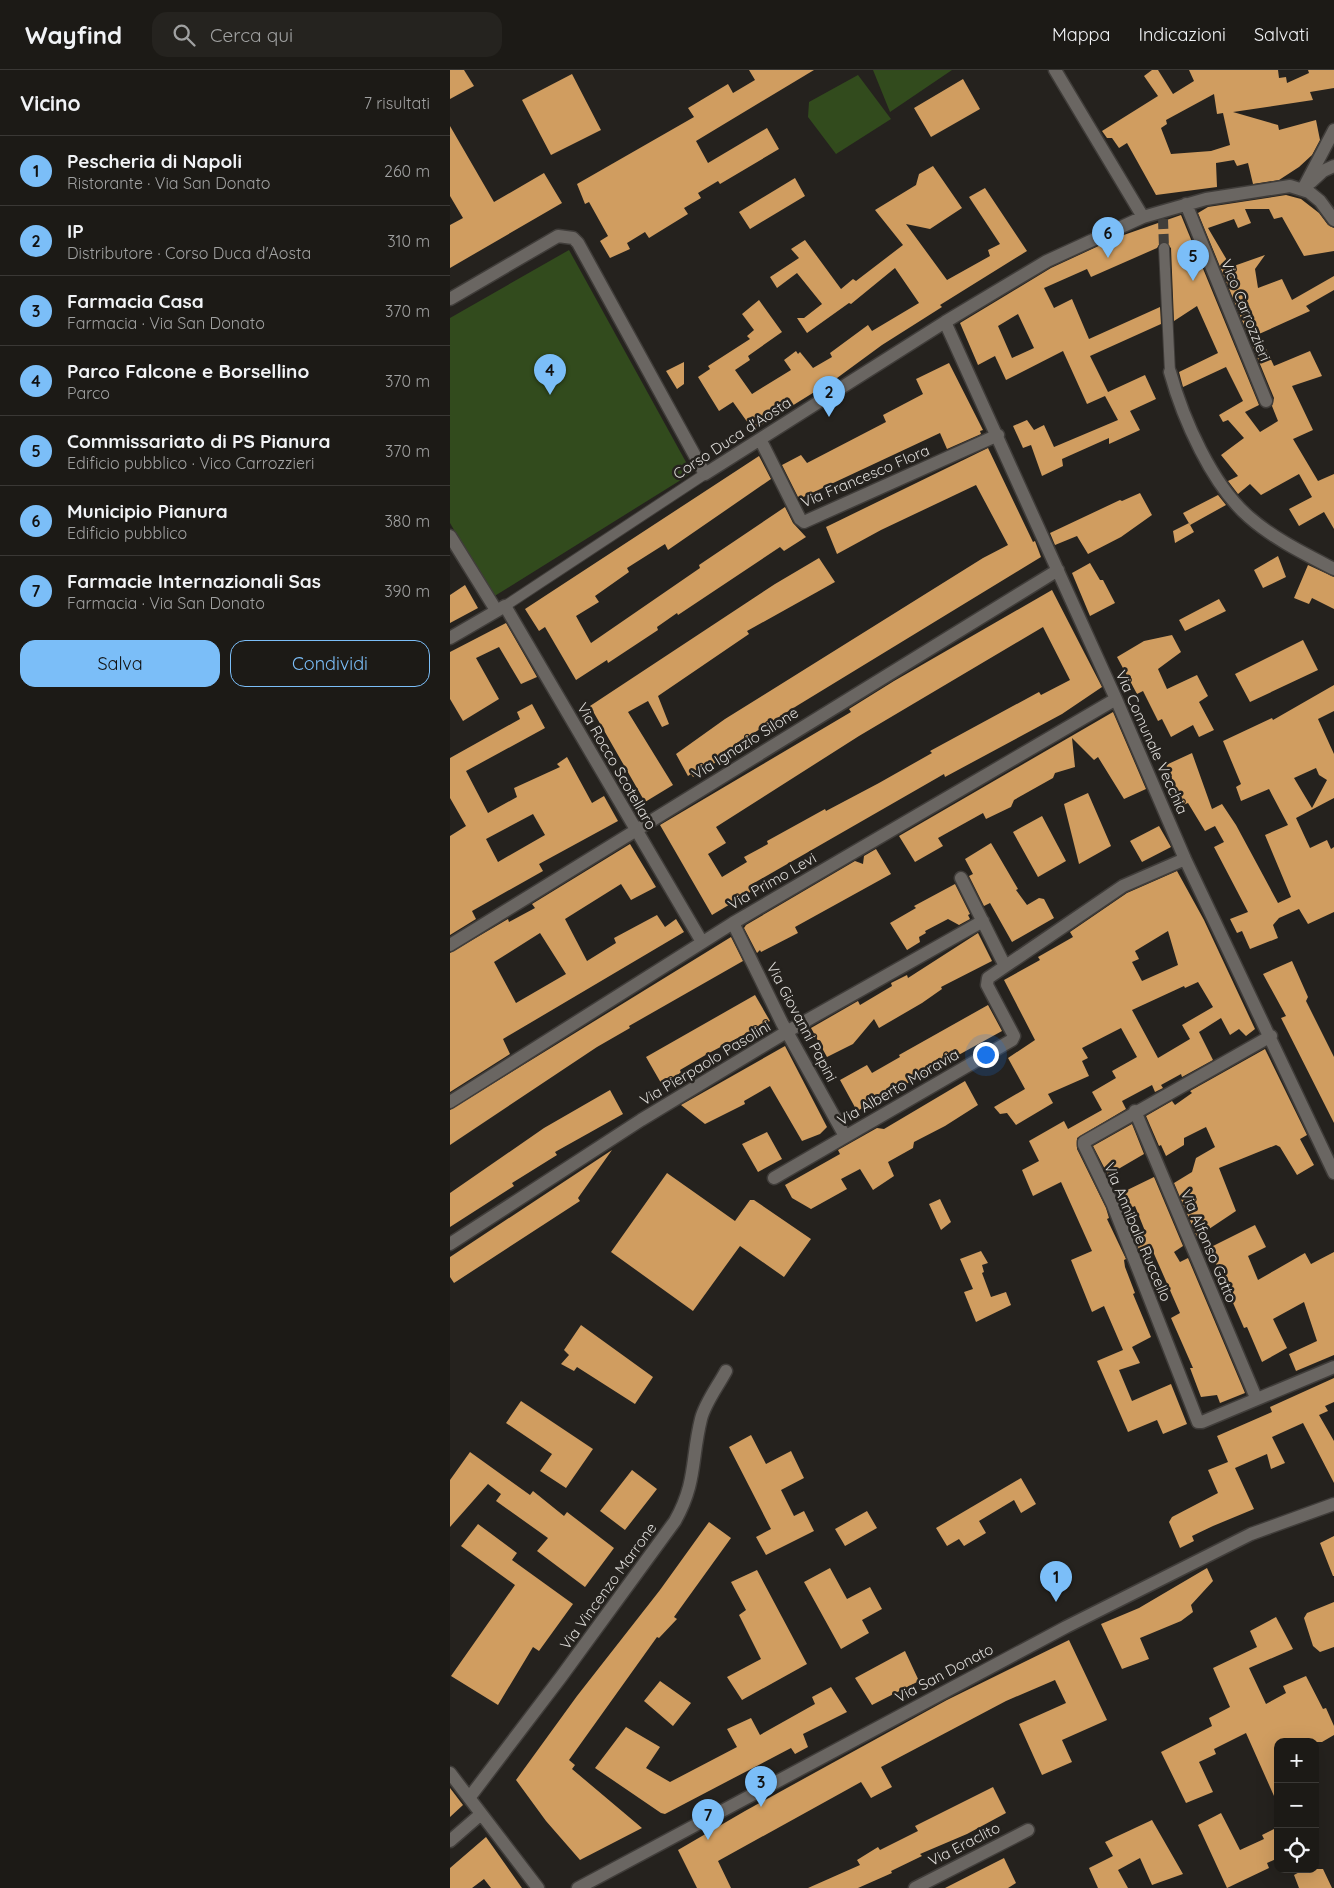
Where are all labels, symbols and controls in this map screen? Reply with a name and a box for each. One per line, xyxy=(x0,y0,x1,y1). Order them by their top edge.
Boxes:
search box xyxy=(152,12,502,57)
text: Wayfind xyxy=(25,20,122,50)
icon: search xyxy=(170,21,198,49)
text: Cerca qui xyxy=(210,23,293,47)
text: Mappa xyxy=(1052,23,1110,46)
text: Indicazioni xyxy=(1138,23,1226,46)
text: Salvati xyxy=(1254,23,1309,46)
text: Vicino xyxy=(20,90,81,116)
text: 7 risultati xyxy=(364,93,430,113)
text: Pescheria di Napoli xyxy=(67,149,242,173)
text: 1 xyxy=(33,161,39,181)
text: 260 m xyxy=(384,161,430,181)
text: Ristorante · Via San Donato xyxy=(67,173,271,193)
pin: 6 xyxy=(1092,217,1124,258)
text: IP xyxy=(67,219,84,243)
text: 2 xyxy=(31,231,41,251)
text: 310 m xyxy=(387,231,430,251)
pin: 5 xyxy=(1177,240,1209,281)
text: Distributore · Corso Duca d'Aosta xyxy=(67,243,311,263)
street label: Vico Carrozzieri xyxy=(1217,256,1275,364)
text: Farmacia Casa xyxy=(67,289,204,313)
text: 3 xyxy=(32,301,40,321)
text: 370 m xyxy=(385,301,430,321)
text: Farmacia · Via San Donato xyxy=(67,313,265,333)
pin: 4 xyxy=(534,354,566,395)
text: Parco Falcone e Borsellino xyxy=(67,359,309,383)
text: 4 xyxy=(31,371,41,391)
text: 370 m xyxy=(385,371,430,391)
pin: 2 xyxy=(813,376,845,417)
text: Parco xyxy=(67,383,110,403)
street label: Corso Duca d'Aosta xyxy=(669,393,795,483)
text: Commissariato di PS Pianura xyxy=(67,429,330,453)
street label: Via Francesco Flora xyxy=(798,440,932,512)
text: 5 xyxy=(31,441,41,461)
text: 370 m xyxy=(385,441,430,461)
text: Edificio pubblico · Vico Carrozzieri xyxy=(67,453,315,473)
text: Municipio Pianura xyxy=(67,499,228,523)
text: 6 xyxy=(32,511,40,531)
text: 380 m xyxy=(384,511,430,531)
text: Edificio pubblico xyxy=(67,523,187,543)
text: Farmacie Internazionali Sas xyxy=(67,569,321,593)
text: 7 xyxy=(32,581,40,601)
text: 390 m xyxy=(384,581,430,601)
text: Farmacia · Via San Donato xyxy=(67,593,265,613)
button: Salva xyxy=(20,640,220,687)
button: Condividi xyxy=(230,640,430,687)
street label: Via Comunale Vecchia xyxy=(1112,667,1192,817)
street label: Via Rocco Scotellaro xyxy=(573,699,661,833)
street label: Via Ignazio Silone xyxy=(688,703,802,783)
street label: Via Primo Levi xyxy=(725,848,819,914)
street label: Via Giovanni Papini xyxy=(762,959,842,1085)
street label: Via Pierpaolo Pasolini xyxy=(636,1016,774,1110)
your location xyxy=(973,1042,999,1068)
street label: Via Alberto Moravia xyxy=(834,1044,962,1130)
street label: Via Annibale Ruccello xyxy=(1100,1160,1176,1304)
street label: Via Alfonso Gatto xyxy=(1177,1187,1241,1305)
street label: Via Vincenzo Marrone xyxy=(556,1519,660,1653)
pin: 1 xyxy=(1040,1561,1072,1602)
street label: Via San Donato xyxy=(892,1639,996,1707)
map controls xyxy=(1274,1738,1319,1873)
button: + xyxy=(1274,1738,1319,1783)
pin: 3 xyxy=(745,1766,777,1807)
button: − xyxy=(1274,1783,1319,1828)
pin: 7 xyxy=(692,1799,724,1840)
street label: Via Eraclito xyxy=(925,1818,1003,1870)
button: locate xyxy=(1274,1828,1319,1873)

